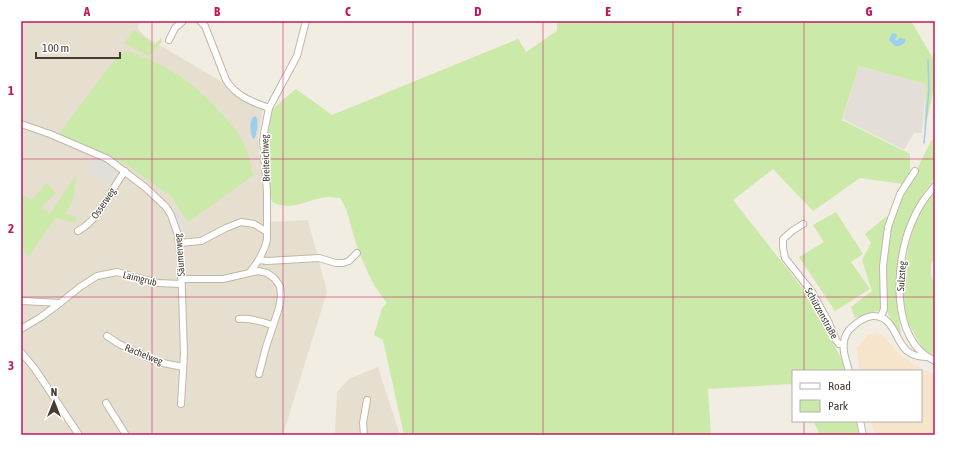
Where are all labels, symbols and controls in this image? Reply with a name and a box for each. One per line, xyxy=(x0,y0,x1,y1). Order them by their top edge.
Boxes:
text: A xyxy=(83,4,91,19)
text: B xyxy=(214,4,221,19)
text: C xyxy=(345,4,351,19)
text: D xyxy=(474,4,482,19)
text: E xyxy=(605,4,611,19)
text: F xyxy=(736,4,742,19)
text: G xyxy=(866,4,873,19)
scale bar xyxy=(36,34,120,60)
text: 100 m xyxy=(42,41,69,55)
text: 1 xyxy=(8,83,14,98)
street label: Breiteichweg xyxy=(259,133,272,182)
street label: Osserweg xyxy=(89,185,118,221)
text: 2 xyxy=(8,221,14,236)
street label: Säumerweg xyxy=(172,232,187,277)
street label: Sulzsteg xyxy=(895,260,908,292)
street label: Laimgrub xyxy=(122,269,158,288)
street label: Schützenstraße xyxy=(803,286,840,341)
street label: Rachelweg xyxy=(123,342,165,367)
text: 3 xyxy=(8,358,14,373)
legend xyxy=(792,370,922,422)
text: Road xyxy=(828,379,851,393)
north arrow xyxy=(34,382,74,422)
text: N xyxy=(51,386,57,398)
text: Park xyxy=(828,399,849,413)

